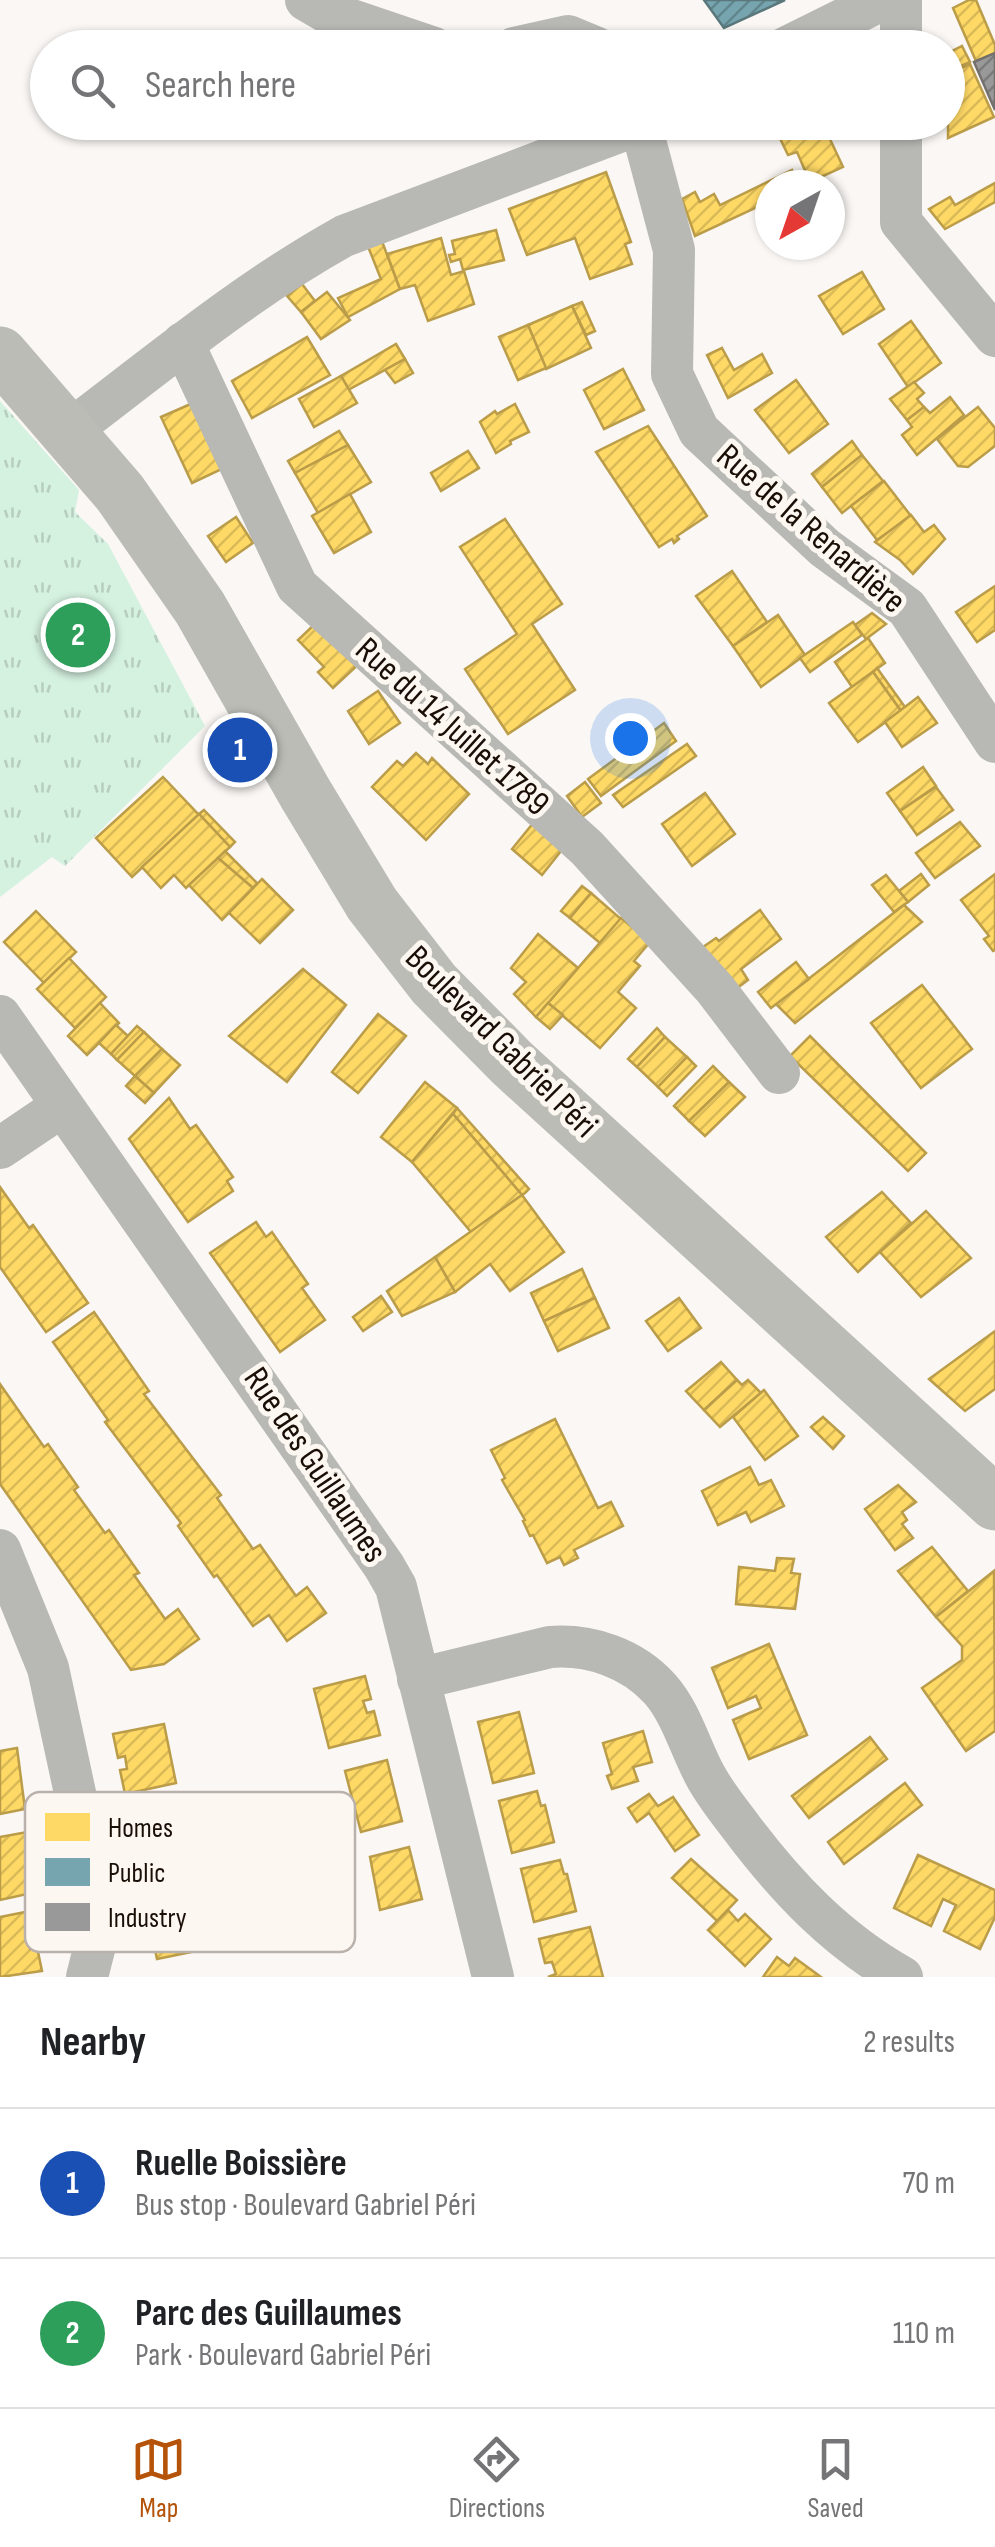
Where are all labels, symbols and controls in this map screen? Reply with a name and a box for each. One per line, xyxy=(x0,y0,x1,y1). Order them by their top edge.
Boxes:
search box xyxy=(30,30,965,140)
icon: search xyxy=(65,58,120,113)
text: Search here xyxy=(145,63,296,108)
north arrow xyxy=(755,170,845,260)
street label: Rue de la Renardière xyxy=(708,435,914,623)
pin: 2 xyxy=(46,598,110,672)
street label: Rue du 14 Juillet 1789 xyxy=(346,629,558,825)
pin: 1 xyxy=(208,712,272,788)
your location xyxy=(605,713,656,764)
street label: Boulevard Gabriel Péri xyxy=(396,937,606,1147)
street label: Rue des Guillaumes xyxy=(234,1359,396,1571)
legend xyxy=(25,1792,355,1952)
text: Homes xyxy=(108,1812,173,1845)
text: Public xyxy=(108,1857,165,1890)
text: Industry xyxy=(108,1902,187,1935)
text: Nearby xyxy=(40,2017,146,2068)
text: 2 results xyxy=(863,2023,955,2062)
text: Ruelle Boissière xyxy=(135,2141,347,2186)
text: 1 xyxy=(66,2164,79,2203)
text: 70 m xyxy=(902,2164,955,2203)
text: Bus stop · Boulevard Gabriel Péri xyxy=(135,2186,476,2225)
text: Parc des Guillaumes xyxy=(135,2291,402,2336)
text: 2 xyxy=(65,2314,80,2353)
text: 110 m xyxy=(893,2314,955,2353)
text: Park · Boulevard Gabriel Péri xyxy=(135,2336,431,2375)
tab: Map xyxy=(131,2432,186,2525)
tab: Directions xyxy=(449,2432,545,2525)
tab: Saved xyxy=(808,2432,864,2525)

